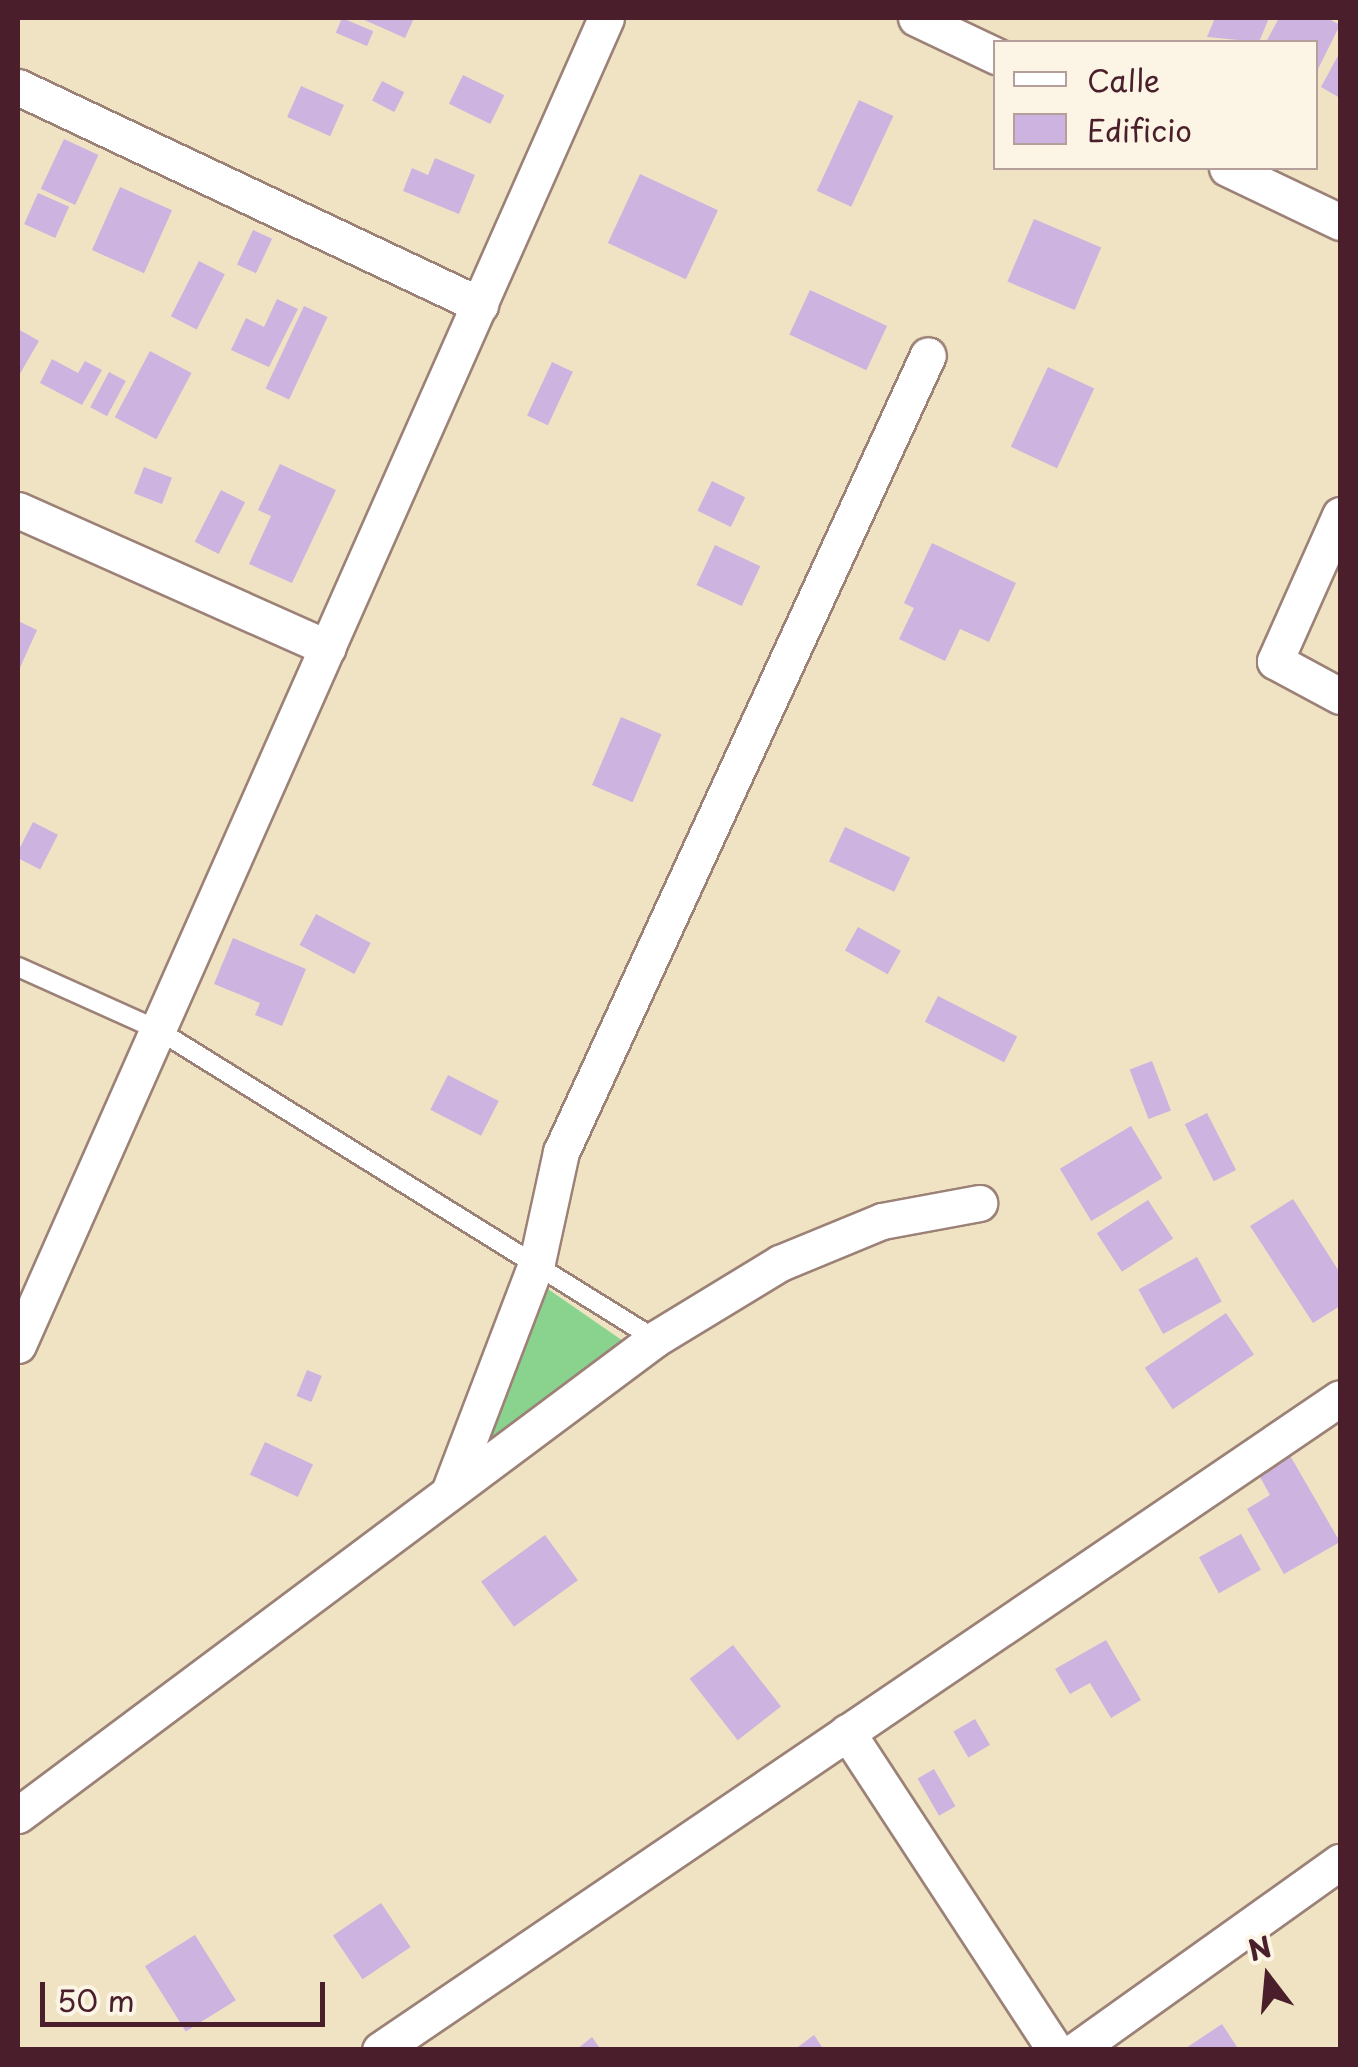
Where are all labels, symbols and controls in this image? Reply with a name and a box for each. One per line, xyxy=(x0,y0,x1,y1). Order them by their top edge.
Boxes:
legend xyxy=(993,40,1318,170)
text: Calle xyxy=(1087,57,1160,102)
text: Edificio xyxy=(1087,107,1192,152)
text: N xyxy=(1243,1924,1276,1971)
north arrow xyxy=(1218,1927,1318,2027)
scale bar xyxy=(45,1962,330,2024)
text: 50 m xyxy=(57,1977,135,2022)

